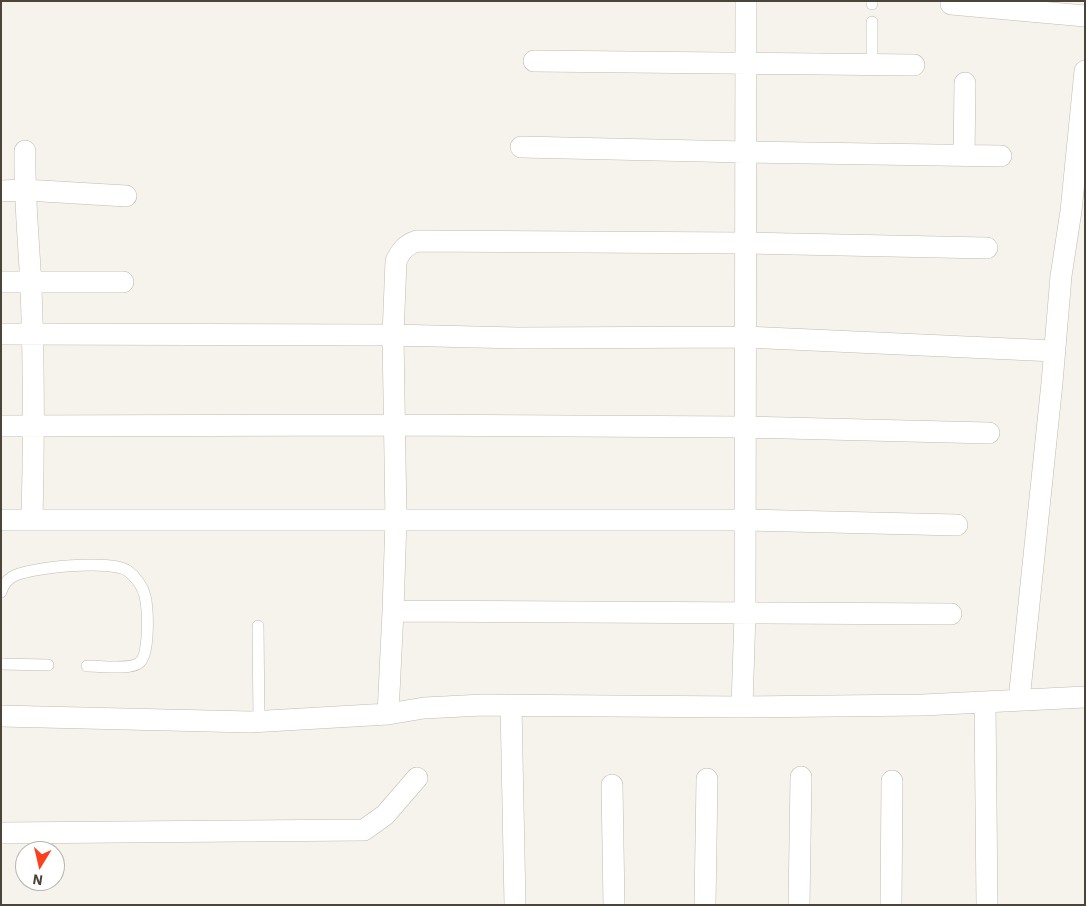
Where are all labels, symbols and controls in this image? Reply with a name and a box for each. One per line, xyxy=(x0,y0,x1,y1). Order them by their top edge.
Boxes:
north arrow xyxy=(15,841,65,891)
text: N xyxy=(31,870,44,890)

